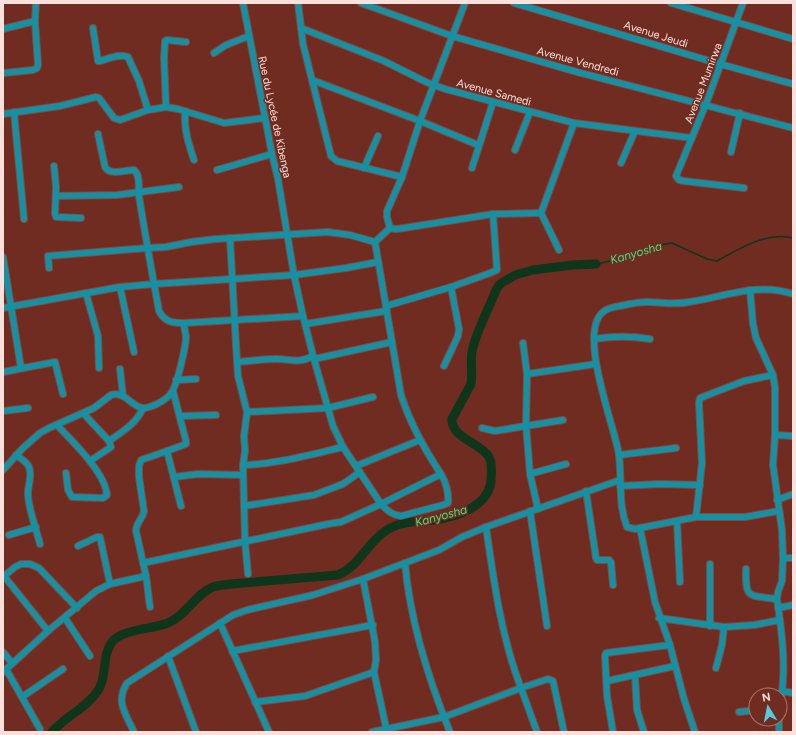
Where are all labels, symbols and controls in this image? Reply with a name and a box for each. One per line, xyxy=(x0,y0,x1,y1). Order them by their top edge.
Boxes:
street label: Avenue Jeudi xyxy=(622,19,690,50)
street label: Avenue Mumirwa xyxy=(682,41,725,125)
street label: Avenue Vendredi xyxy=(535,44,620,79)
street label: Rue du Lycée de Kibenga xyxy=(255,55,294,179)
street label: Avenue Samedi xyxy=(455,76,533,109)
water label: Kanyosha xyxy=(608,239,664,267)
water label: Kanyosha xyxy=(413,502,469,530)
north arrow xyxy=(748,687,788,727)
text: N xyxy=(761,691,772,705)

